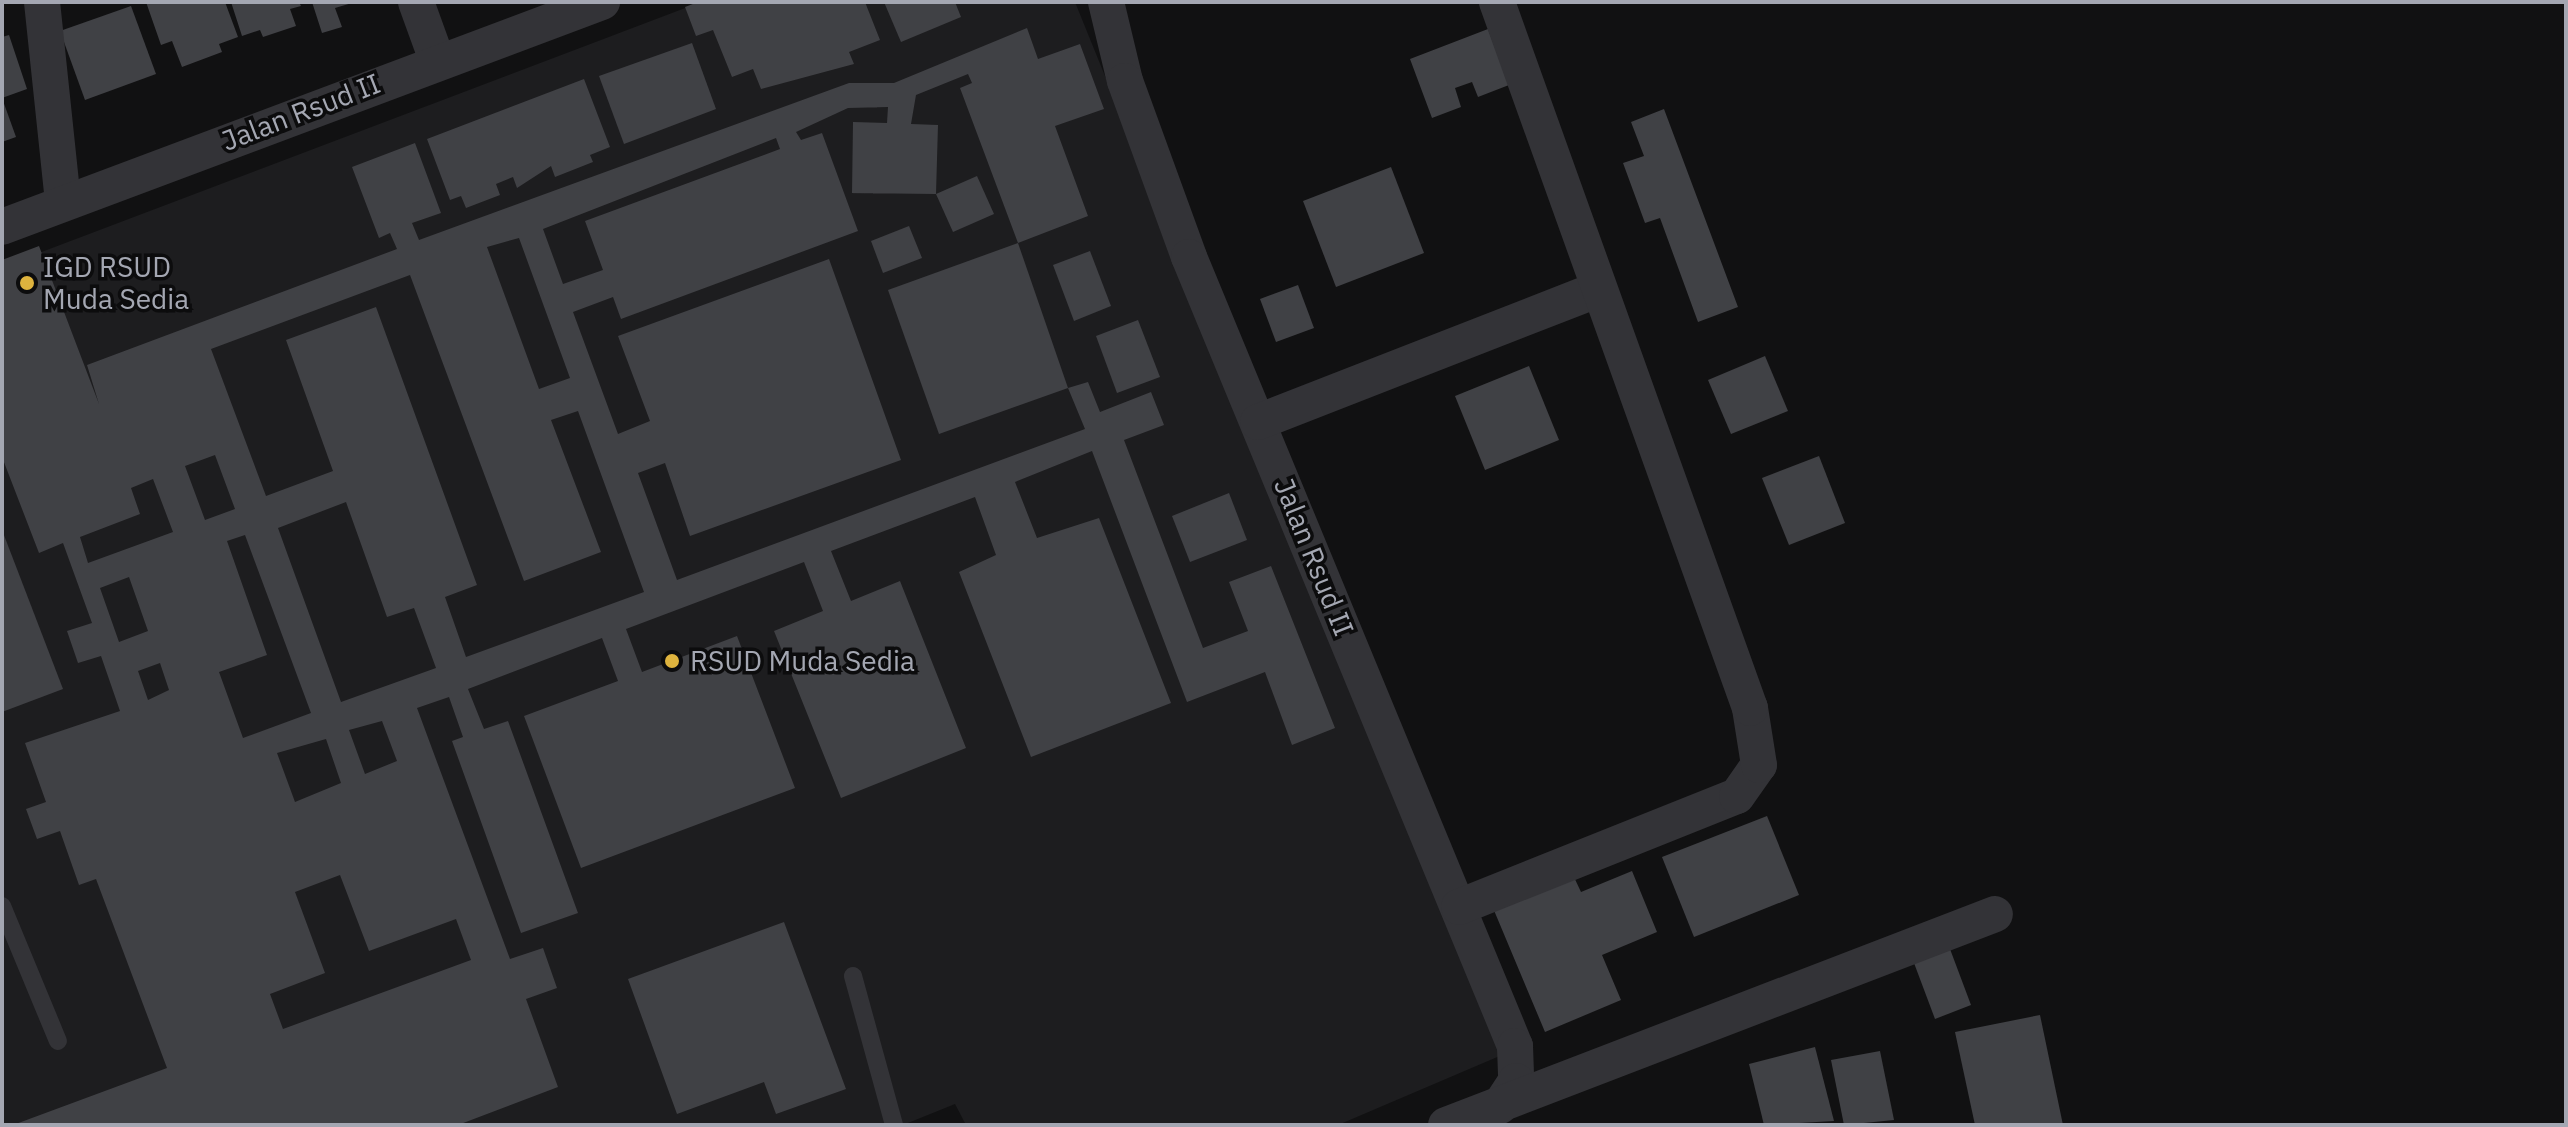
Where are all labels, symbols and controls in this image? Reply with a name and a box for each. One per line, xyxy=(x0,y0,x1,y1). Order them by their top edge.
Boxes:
street label: Jalan Rsud II xyxy=(217,66,385,158)
place label: IGD RSUD Muda Sedia xyxy=(43,250,189,316)
marker: IGD RSUD Muda Sedia xyxy=(18,274,36,292)
street label: Jalan Rsud II xyxy=(1267,473,1361,641)
place label: RSUD Muda Sedia xyxy=(690,644,915,678)
marker: RSUD Muda Sedia xyxy=(661,650,683,672)

